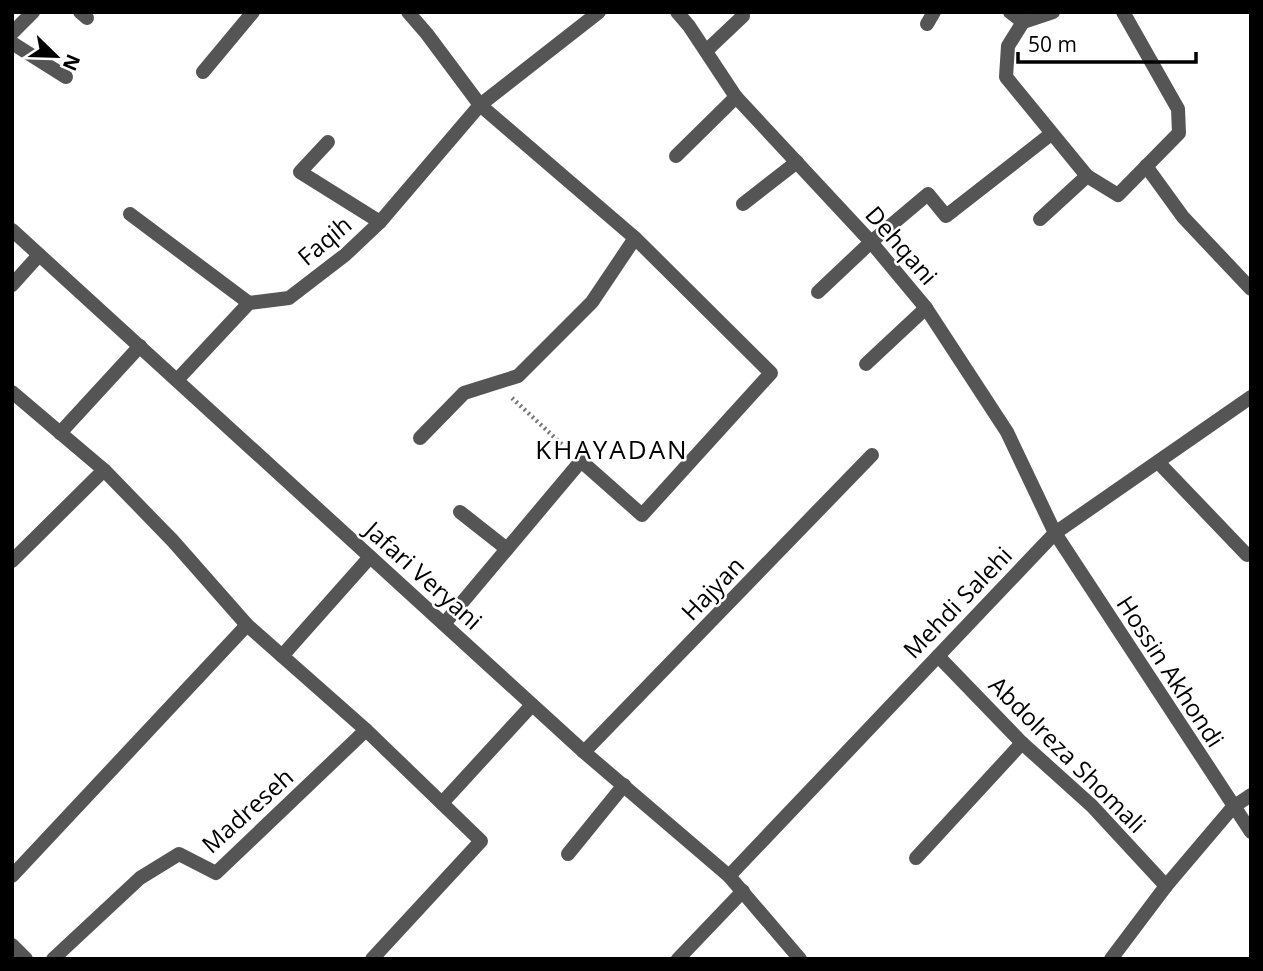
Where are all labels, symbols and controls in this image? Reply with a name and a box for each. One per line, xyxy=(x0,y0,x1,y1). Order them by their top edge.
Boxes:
north arrow xyxy=(21,21,91,91)
scale bar xyxy=(1018,21,1196,65)
text: 50 m xyxy=(1028,30,1077,58)
text: N xyxy=(57,50,87,75)
street label: Dehqani xyxy=(859,199,945,291)
street label: Faqih xyxy=(290,208,358,272)
district label: KHAYADAN xyxy=(535,431,689,467)
street label: Jafari Veryani xyxy=(357,512,490,636)
street label: Mehdi Salehi xyxy=(895,539,1019,665)
street label: Hajyan xyxy=(673,549,751,627)
street label: Hossin Akhondi xyxy=(1110,589,1232,753)
street label: Abdolreza Shomali xyxy=(982,668,1154,840)
street label: Madreseh xyxy=(194,760,300,860)

